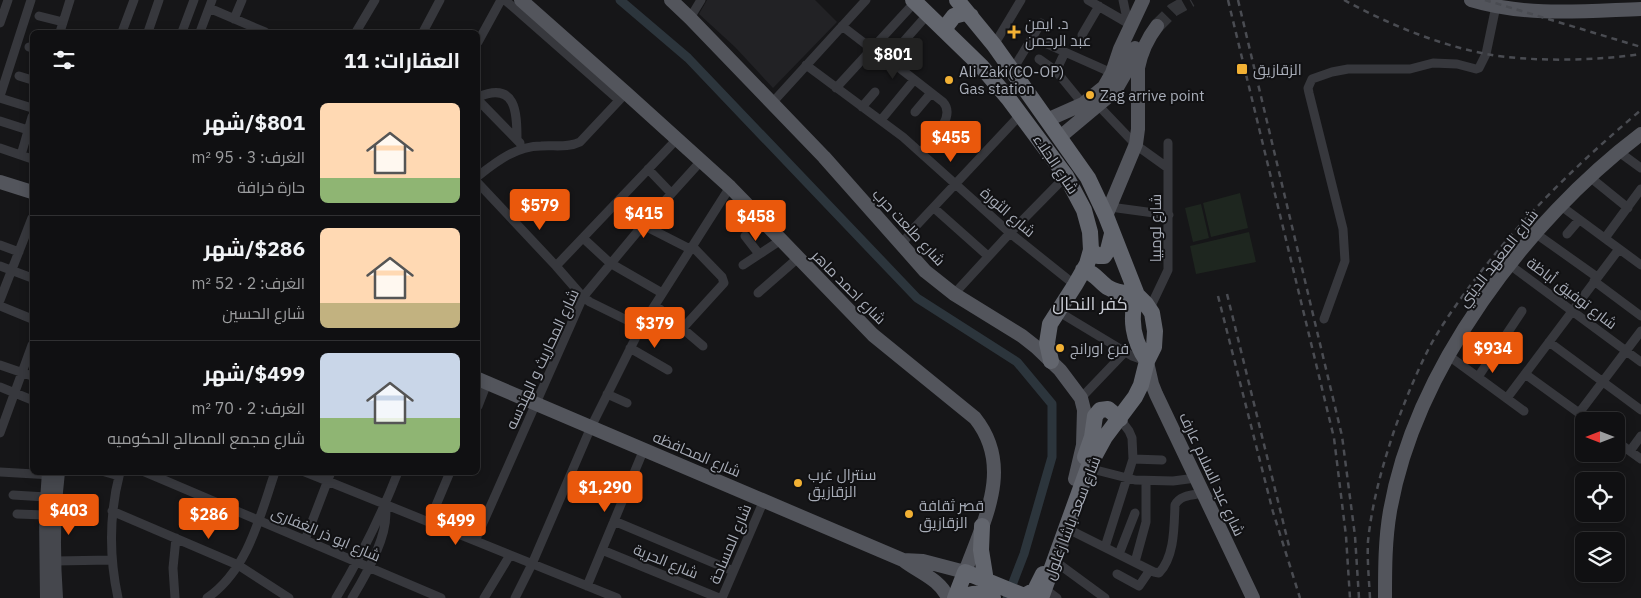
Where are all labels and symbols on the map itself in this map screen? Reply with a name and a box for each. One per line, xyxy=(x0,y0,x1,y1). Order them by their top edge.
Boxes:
place label: د. ايمن عبد الرحمن xyxy=(1025,14,1091,51)
marker: د. ايمن عبد الرحمن xyxy=(1007,25,1021,39)
pin: $801 xyxy=(863,38,923,80)
place label: الزقازيق xyxy=(1253,60,1302,80)
place label: Ali Zaki(CO-OP) Gas station xyxy=(959,62,1064,98)
marker: الزقازيق xyxy=(1235,62,1249,76)
marker: Ali Zaki(CO-OP) Gas station xyxy=(943,74,955,86)
place label: Zag arrive point xyxy=(1100,86,1205,105)
marker: Zag arrive point xyxy=(1084,89,1096,101)
pin: $455 xyxy=(921,120,981,163)
street label: شارع الجلاء xyxy=(1027,130,1083,199)
street label: شارع الثورة xyxy=(975,183,1039,243)
street label: شارع طلعت حرب xyxy=(867,185,949,271)
pin: $579 xyxy=(510,188,570,231)
street label: شارع لومبيا xyxy=(1146,194,1167,262)
pin: $415 xyxy=(614,196,674,239)
pin: $458 xyxy=(726,200,786,242)
street label: شارع المعهد الديني xyxy=(1454,205,1544,312)
street label: شارع احمد ماهر xyxy=(806,245,890,329)
street label: شارع توفيق أباظة xyxy=(1522,253,1621,335)
street label: شارع المحاريث و الهندسه xyxy=(501,286,585,433)
district label: كفر النحال xyxy=(1052,292,1128,315)
pin: $379 xyxy=(625,306,685,349)
pin: $934 xyxy=(1463,332,1523,374)
place label: فرع اورانج xyxy=(1070,339,1129,360)
marker: فرع اورانج xyxy=(1054,342,1066,354)
street label: شارع عبد السلام عارف xyxy=(1173,409,1249,540)
north arrow xyxy=(1575,412,1625,462)
street label: شارع المحافظه xyxy=(650,427,744,483)
street label: شارع سعد باشا زغلول xyxy=(1040,453,1106,583)
place label: سنترال غرب الزقازيق xyxy=(808,465,877,502)
pin: $1,290 xyxy=(564,470,646,513)
marker: سنترال غرب الزقازيق xyxy=(792,477,804,489)
pin: $403 xyxy=(39,494,99,536)
place label: قصر ثقافة الزقازيق xyxy=(919,496,984,533)
pin: $286 xyxy=(179,498,239,540)
street label: شارع المساحة xyxy=(705,501,757,588)
street label: شارع ابو ذر الغفارى xyxy=(268,502,383,567)
pin: $499 xyxy=(426,504,486,546)
marker: قصر ثقافة الزقازيق xyxy=(903,508,915,520)
street label: شارع الحرية xyxy=(630,539,701,584)

